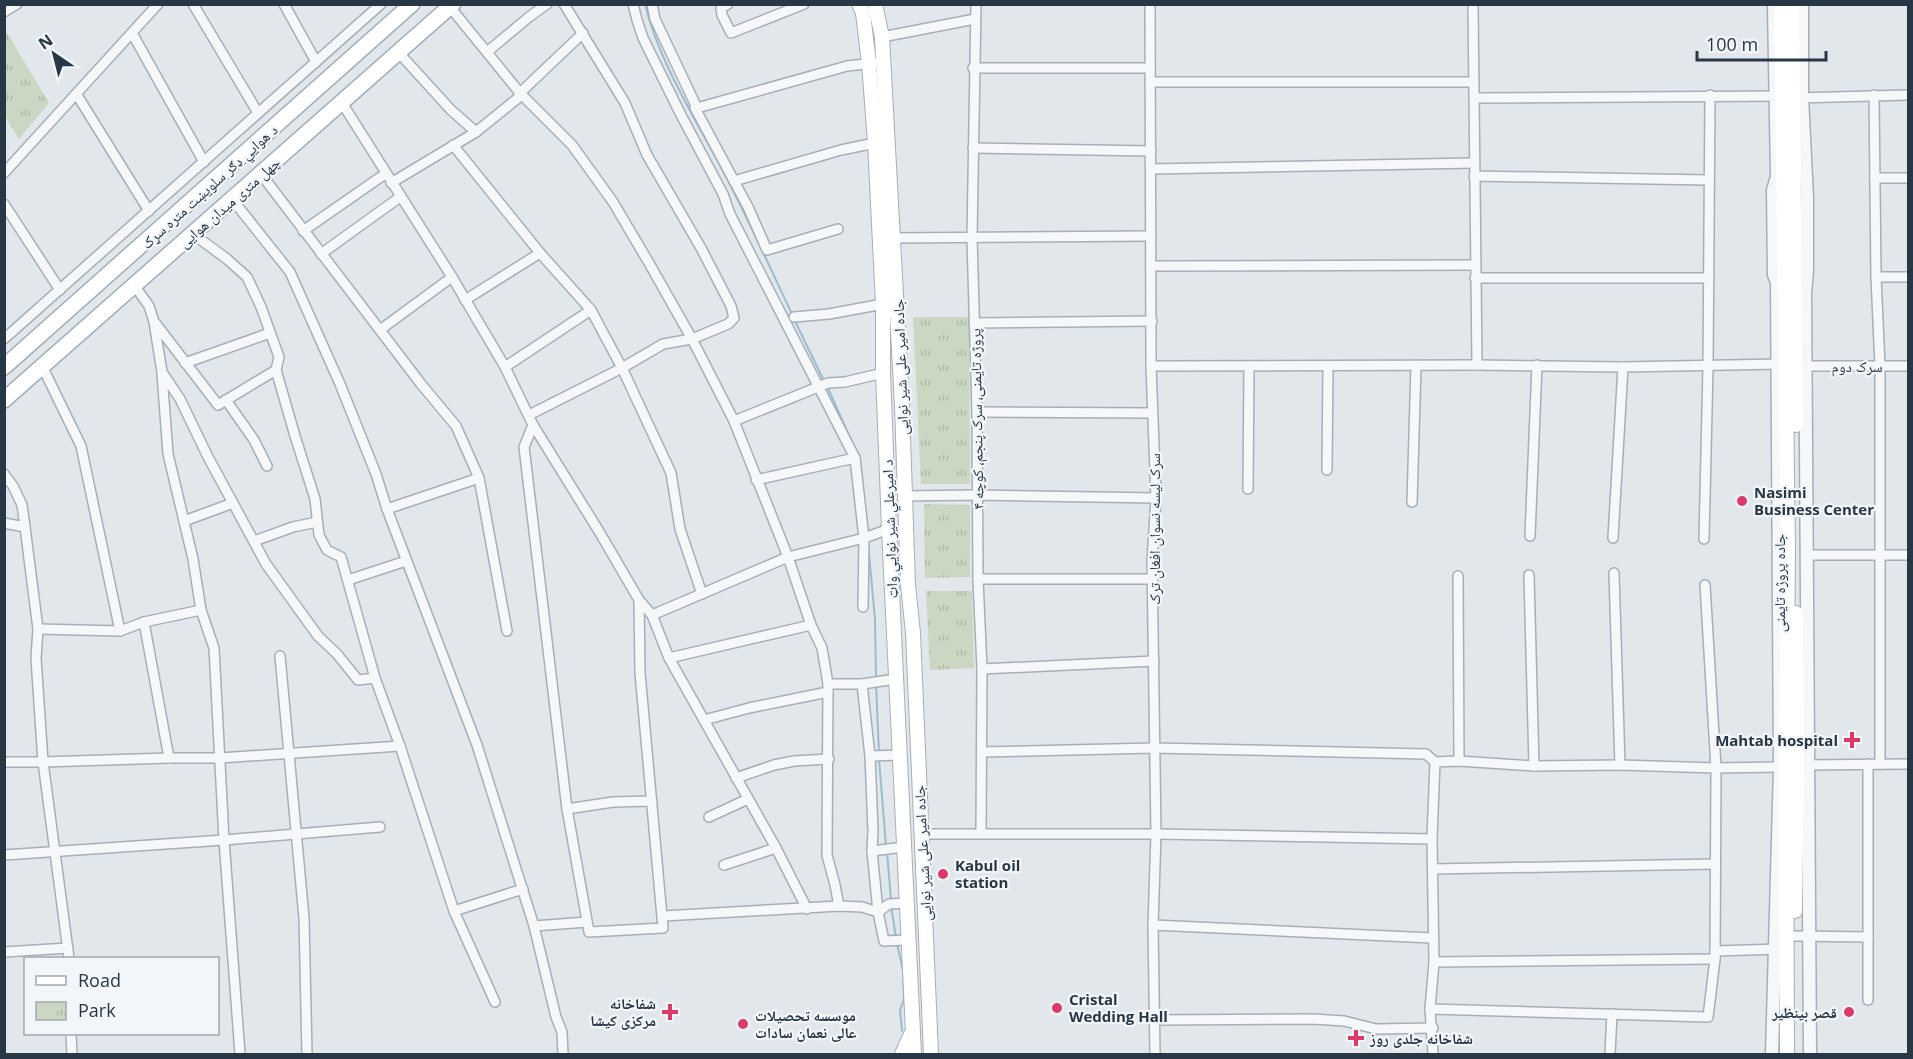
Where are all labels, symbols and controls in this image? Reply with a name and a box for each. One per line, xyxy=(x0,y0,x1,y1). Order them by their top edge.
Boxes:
north arrow xyxy=(24,24,84,84)
scale bar xyxy=(1697,24,1826,62)
text: N xyxy=(34,29,57,54)
text: 100 m xyxy=(1706,32,1758,56)
street label: د هوايي ډګر سلویښت متره سړک xyxy=(137,119,283,255)
street label: چهل متری میدان هوایی xyxy=(174,152,285,253)
street label: جاده امیر علی شیر نوایی xyxy=(888,298,913,435)
street label: پروژه تایمنی، سرک پنجم، کوچه ۴ xyxy=(964,328,989,510)
street label: سرک دوم xyxy=(1831,356,1883,377)
street label: سرک لیسه نسوان افغان‌ ترک xyxy=(1144,453,1165,605)
street label: د امیرعلي شیر نوايي واټ xyxy=(877,459,904,599)
place label: Nasimi Business Center xyxy=(1754,482,1874,519)
marker: Nasimi Business Center xyxy=(1735,494,1749,508)
street label: جاده پروژه تایمنی xyxy=(1769,533,1790,632)
place label: Mahtab hospital xyxy=(1715,730,1838,750)
marker: Mahtab hospital xyxy=(1843,731,1861,749)
street label: جاده امیر علی شیر نوایی xyxy=(908,784,937,922)
place label: Kabul oil station xyxy=(955,855,1020,892)
marker: Kabul oil station xyxy=(936,867,950,881)
legend xyxy=(24,957,219,1035)
text: Road xyxy=(78,968,121,992)
place label: Cristal Wedding Hall xyxy=(1069,989,1168,1026)
place label: شفاخانه مرکزی کیشا xyxy=(590,993,656,1030)
text: Park xyxy=(78,998,116,1022)
marker: Cristal Wedding Hall xyxy=(1050,1001,1064,1015)
place label: قصر بینظیر xyxy=(1771,1002,1837,1022)
marker: شفاخانه مرکزی کیشا xyxy=(661,1003,679,1021)
place label: موسسه تحصیلات عالی نعمان سادات xyxy=(755,1005,857,1042)
marker: قصر بینظیر xyxy=(1842,1005,1856,1019)
marker: موسسه تحصیلات عالی نعمان سادات xyxy=(736,1017,750,1031)
place label: شفاخانه جلدی روز xyxy=(1369,1028,1473,1048)
marker: شفاخانه جلدی روز xyxy=(1347,1029,1365,1047)

